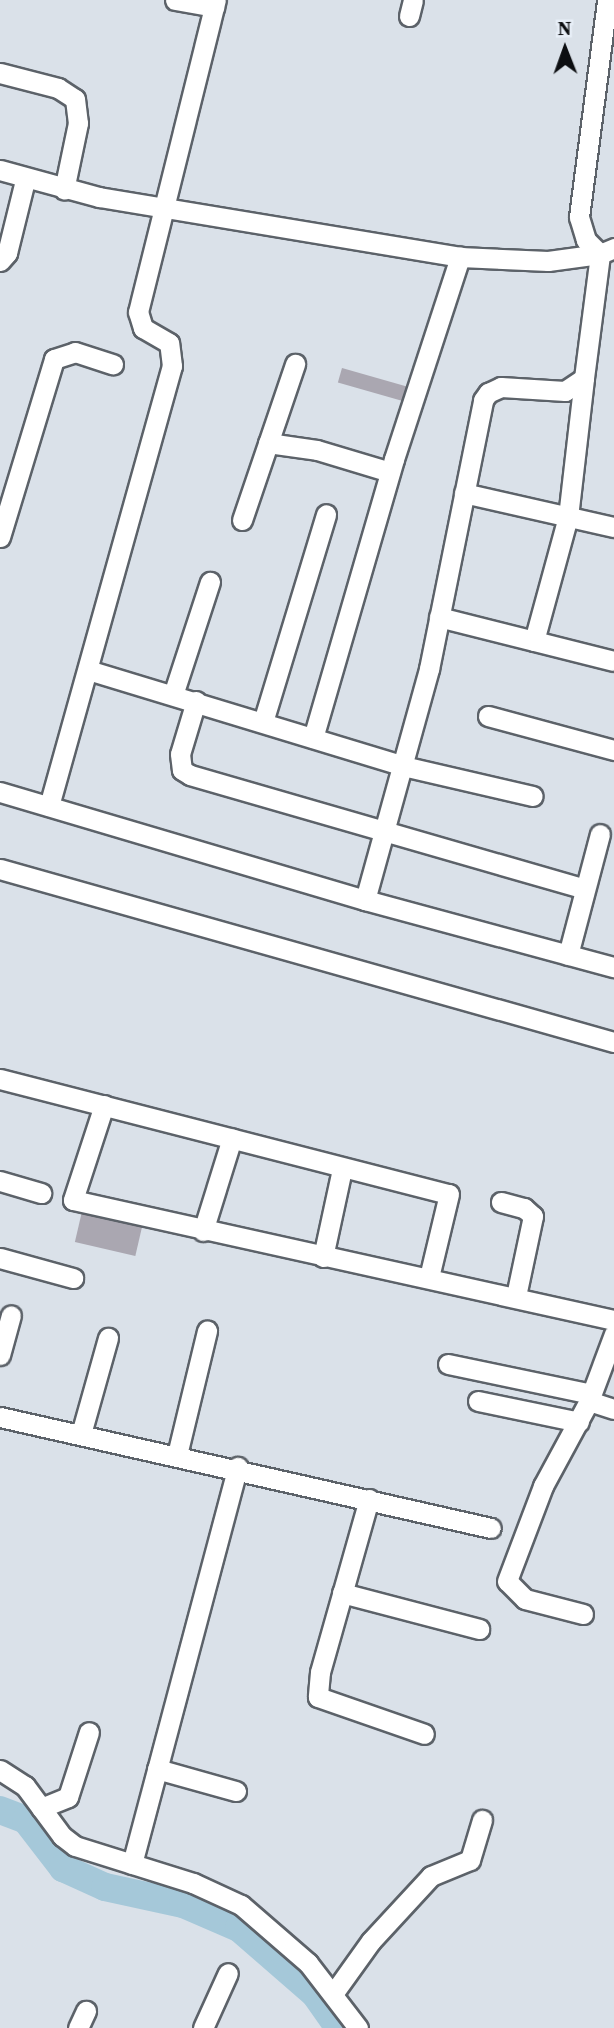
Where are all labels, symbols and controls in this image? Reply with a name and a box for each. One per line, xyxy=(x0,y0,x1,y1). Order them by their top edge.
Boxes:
north arrow xyxy=(530,14,600,84)
text: N xyxy=(557,15,572,41)

